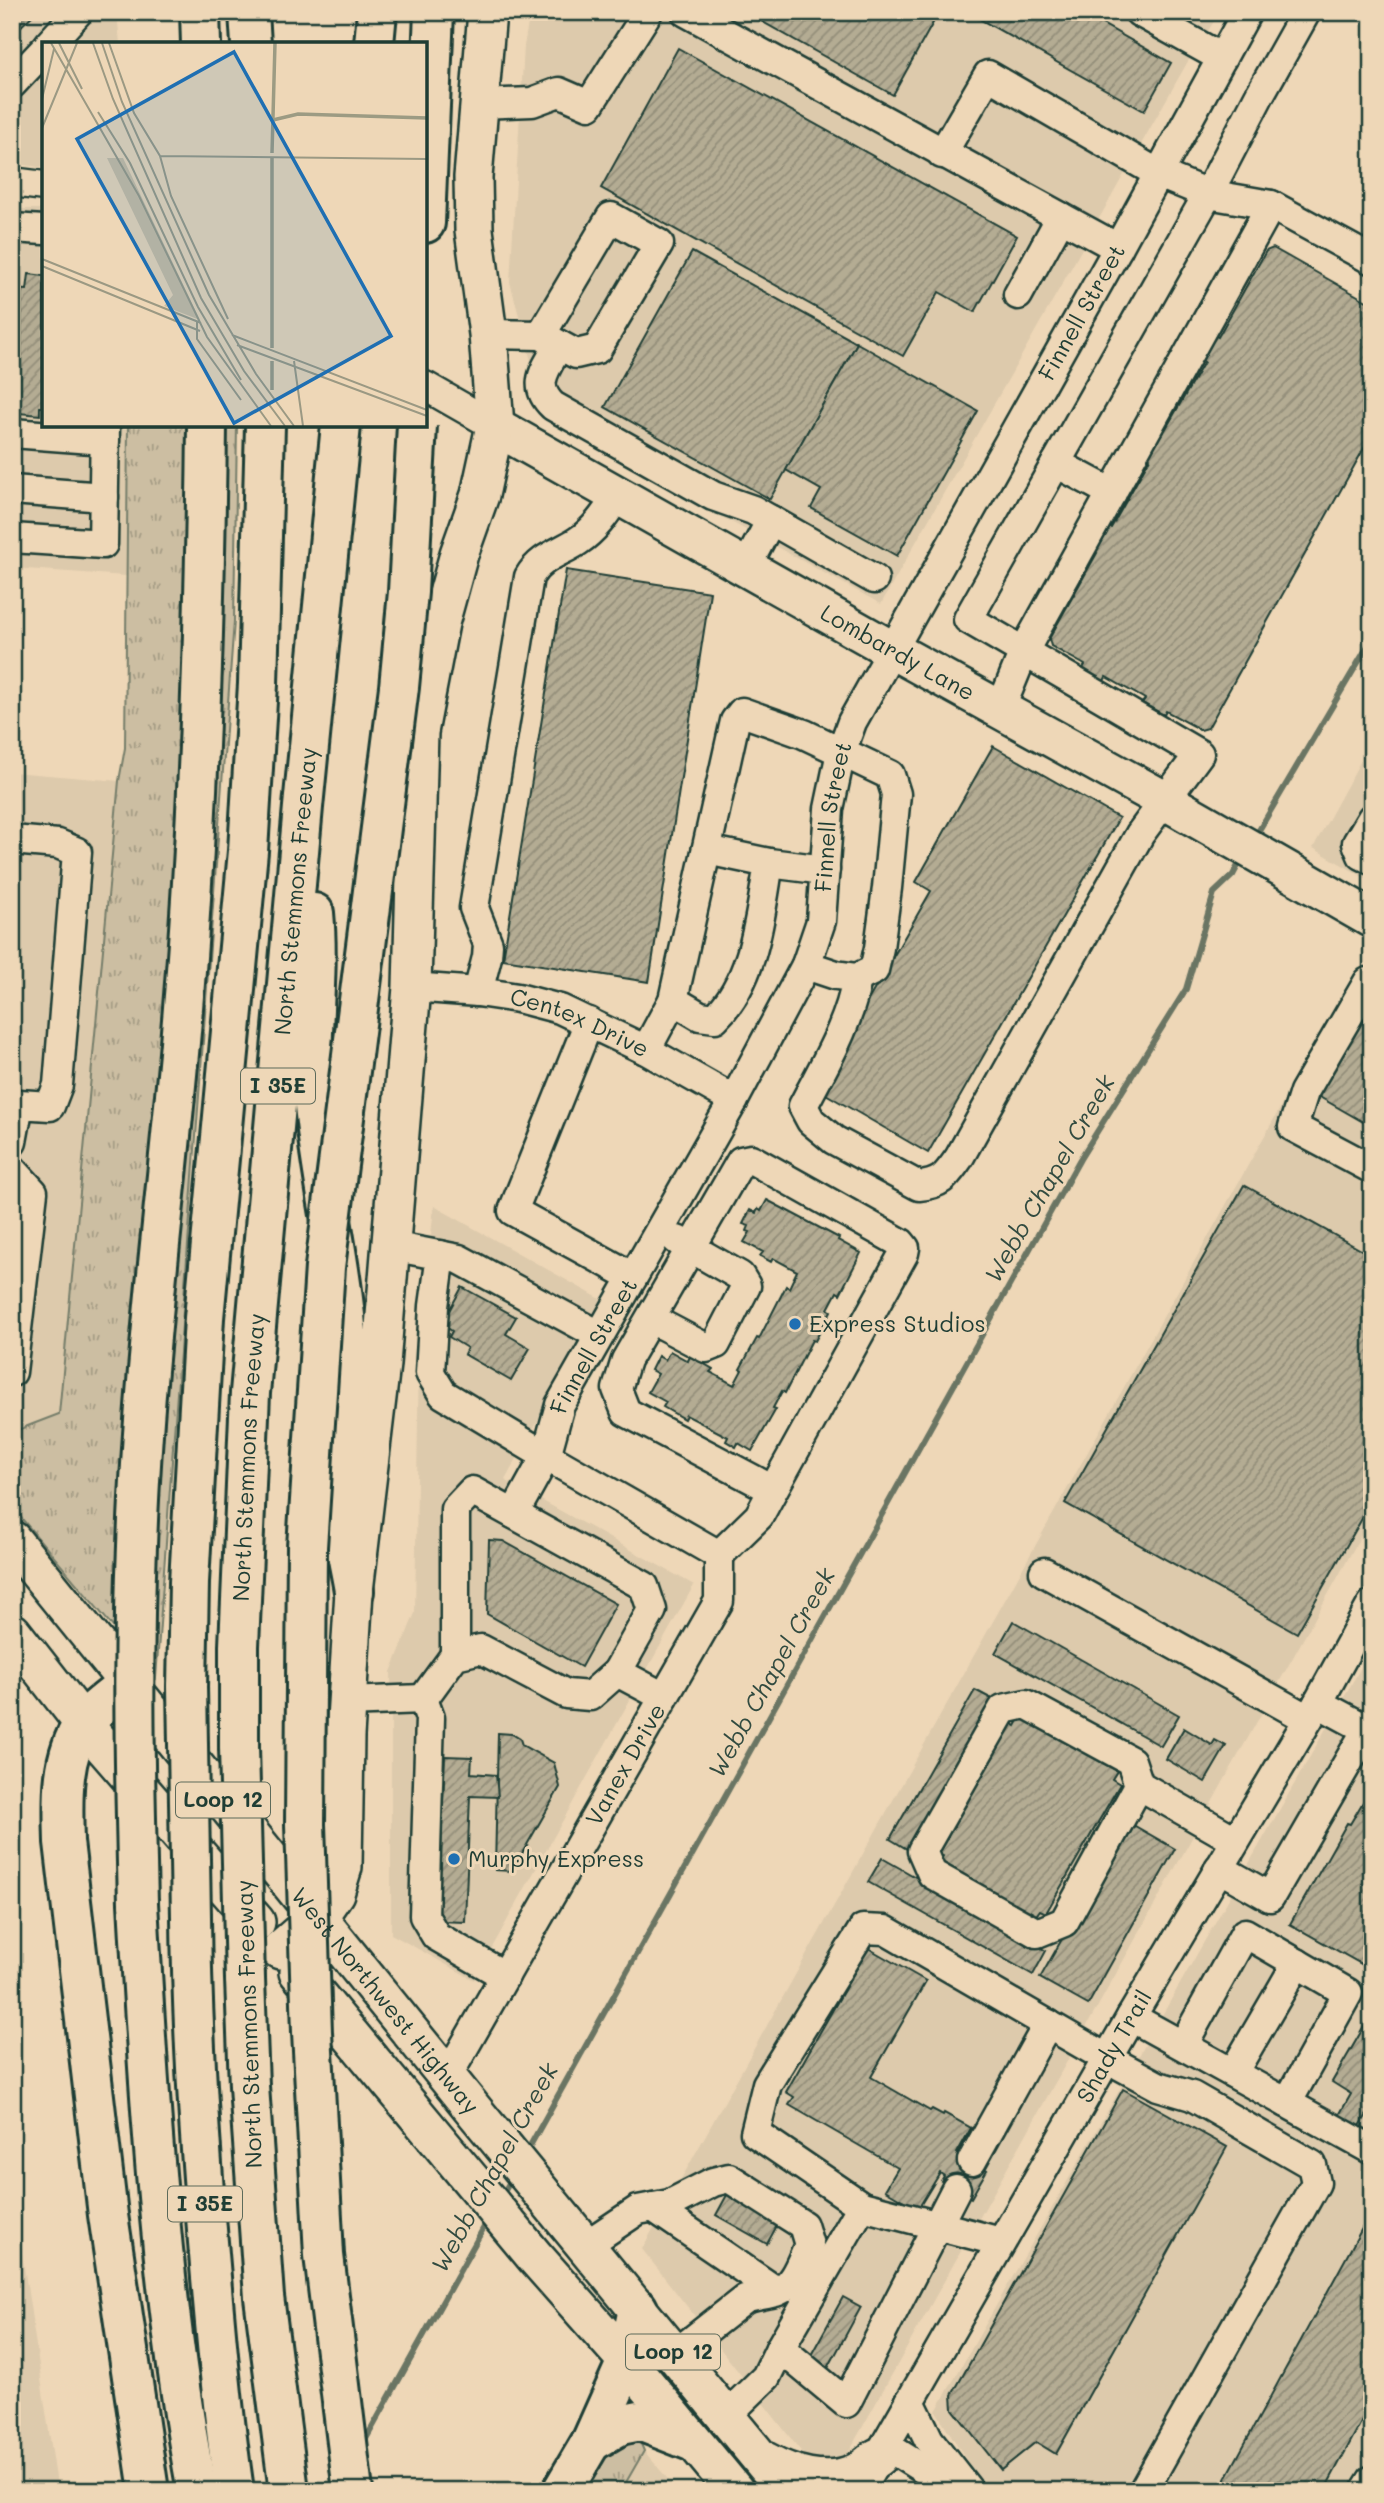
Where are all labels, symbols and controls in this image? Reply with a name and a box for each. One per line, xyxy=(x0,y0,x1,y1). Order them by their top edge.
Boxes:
inset map xyxy=(42,42,427,427)
street label: Finnell Street xyxy=(1031,238,1131,385)
street label: Lombardy Lane xyxy=(816,597,980,707)
street label: Finnell Street xyxy=(807,737,858,893)
street label: North Stemmons Freeway xyxy=(266,746,323,1036)
street label: Centex Drive xyxy=(507,981,654,1063)
road number: I 35E xyxy=(241,1068,315,1104)
water label: Webb Chapel Creek xyxy=(977,1068,1121,1288)
street label: Finnell Street xyxy=(542,1272,643,1417)
place label: Express Studios xyxy=(809,1308,986,1338)
street label: North Stemmons Freeway xyxy=(225,1312,271,1602)
marker: Express Studios xyxy=(787,1316,803,1332)
water label: Webb Chapel Creek xyxy=(700,1561,842,1782)
street label: Vanex Drive xyxy=(578,1697,672,1830)
road number: Loop 12 xyxy=(176,1783,270,1818)
place label: Murphy Express xyxy=(468,1843,644,1873)
marker: Murphy Express xyxy=(446,1851,462,1867)
street label: North Stemmons Freeway xyxy=(228,1879,268,2169)
street label: West Northwest Highway xyxy=(285,1881,487,2120)
street label: Shady Trail xyxy=(1069,1984,1158,2108)
water label: Webb Chapel Creek xyxy=(423,2056,565,2277)
road number: I 35E xyxy=(168,2186,242,2222)
road number: Loop 12 xyxy=(626,2334,720,2370)

